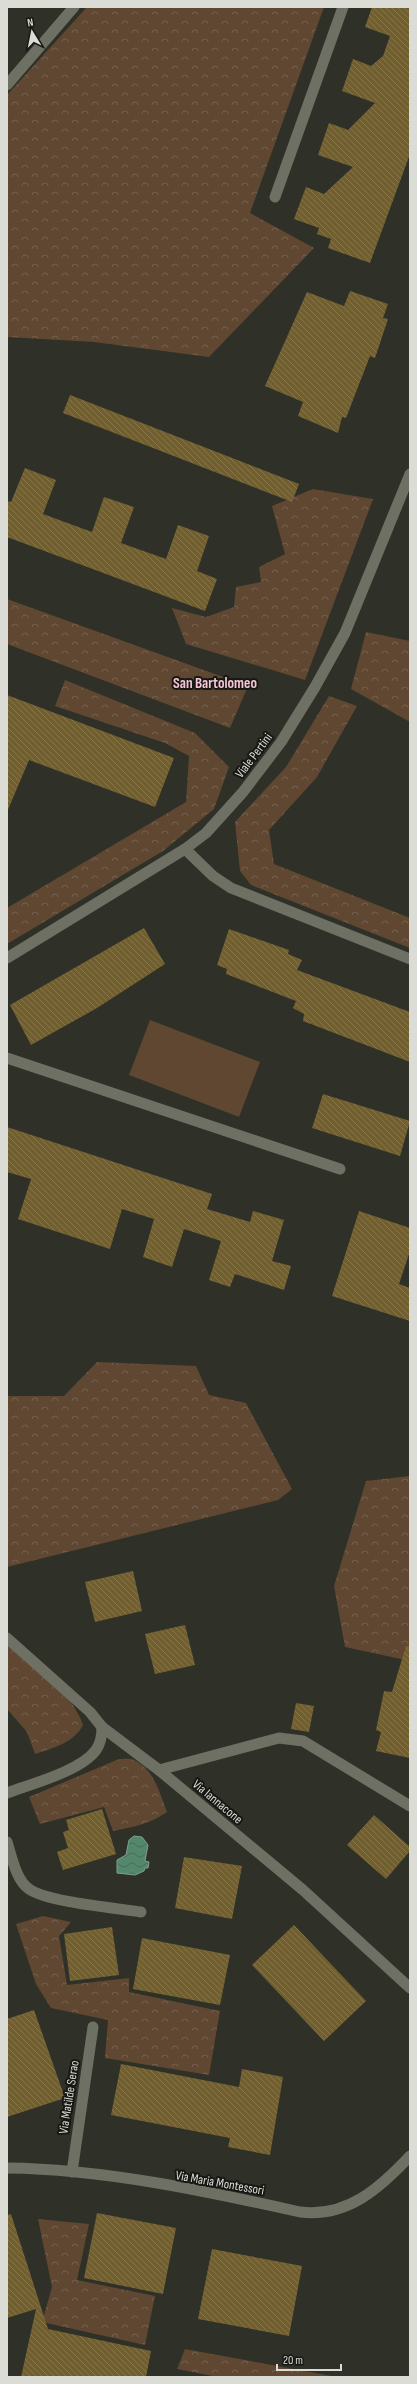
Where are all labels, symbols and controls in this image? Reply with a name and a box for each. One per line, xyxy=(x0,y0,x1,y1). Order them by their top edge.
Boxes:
north arrow xyxy=(12,12,52,52)
text: N xyxy=(26,16,34,30)
district label: San Bartolomeo xyxy=(173,674,257,693)
street label: Viale Pertini xyxy=(232,730,276,781)
street label: Via Iannacone xyxy=(189,1776,246,1827)
street label: Via Matilde Serao xyxy=(55,2059,83,2135)
street label: Via Maria Montessori xyxy=(174,2167,265,2199)
scale bar xyxy=(277,2346,341,2372)
text: 20 m xyxy=(283,2353,303,2368)

